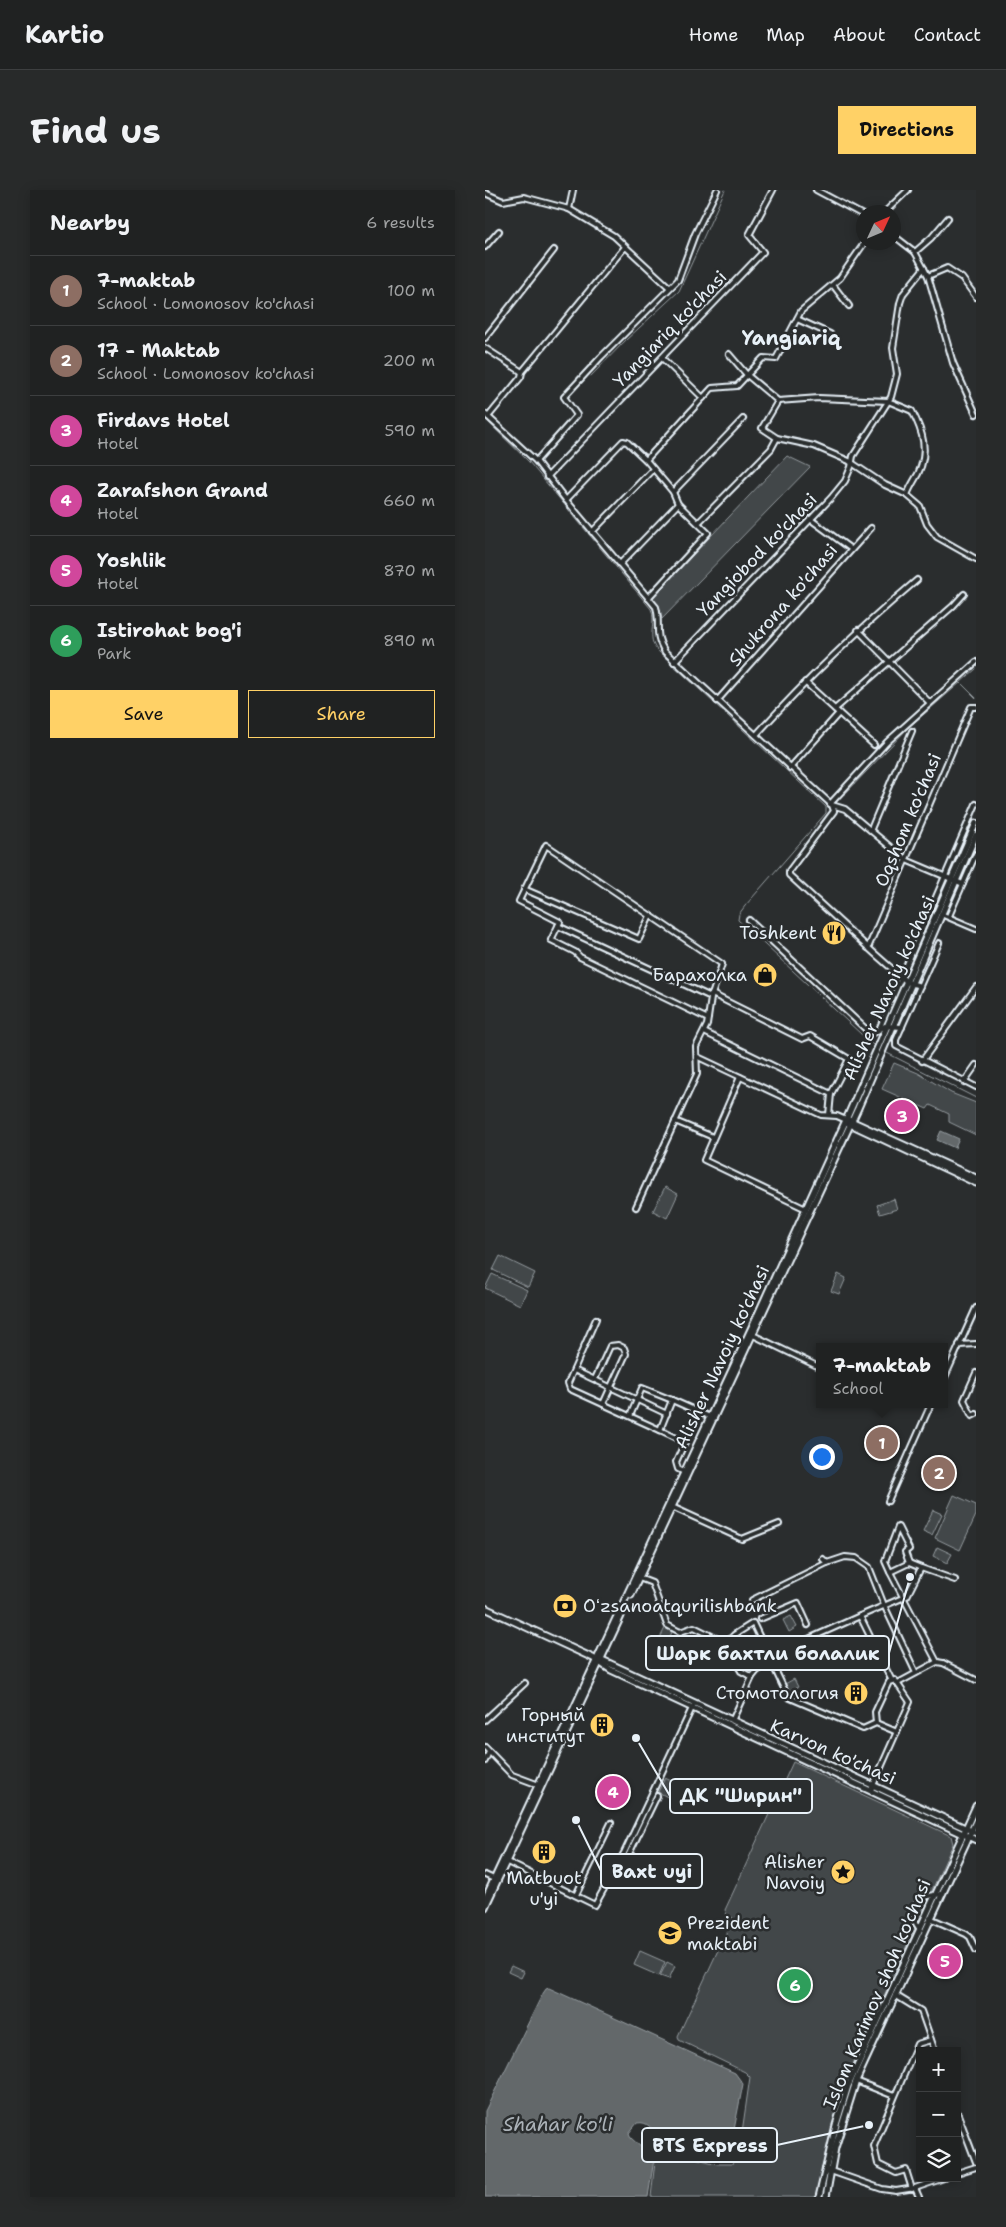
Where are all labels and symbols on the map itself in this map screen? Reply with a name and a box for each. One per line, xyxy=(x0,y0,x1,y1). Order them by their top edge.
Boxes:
north arrow xyxy=(856,205,901,250)
street label: Yangiariq ko'chasi xyxy=(608,265,732,393)
district label: Yangiariq xyxy=(742,325,843,351)
street label: Yangiobod ko'chasi xyxy=(692,488,822,622)
street label: Shukrona ko'chasi xyxy=(723,539,843,671)
street label: Oqshom ko'chasi xyxy=(869,750,947,890)
street label: Alisher Navoiy ko'chasi xyxy=(837,892,941,1084)
restaurant icon: Toshkent xyxy=(821,920,847,946)
place label: Toshkent xyxy=(739,921,817,945)
shop icon: Барахолка xyxy=(752,962,778,988)
place label: Барахолка xyxy=(652,963,747,987)
pin: 3 xyxy=(886,1097,918,1135)
street label: Alisher Navoiy ko'chasi xyxy=(669,1261,775,1453)
pin: 1 xyxy=(866,1424,898,1462)
your location xyxy=(809,1444,835,1470)
pin: 2 xyxy=(923,1454,955,1492)
bank icon: Oʻzsanoatqurilishbank xyxy=(552,1593,578,1619)
place label: Oʻzsanoatqurilishbank xyxy=(583,1594,777,1618)
callout: Шарк бахтли болалик xyxy=(646,1636,889,1670)
text: Шарк бахтли болалик xyxy=(656,1641,880,1666)
building icon: Стомотология xyxy=(843,1680,869,1706)
place label: Стомотология xyxy=(716,1681,839,1705)
place label: Горный институт xyxy=(506,1703,586,1748)
building icon: Горный институт xyxy=(589,1712,615,1738)
street label: Karvon ko'chasi xyxy=(766,1714,900,1790)
pin: 4 xyxy=(597,1773,629,1811)
callout: ДК "Ширин" xyxy=(670,1779,812,1813)
text: ДК "Ширин" xyxy=(680,1783,802,1808)
building icon: Matbuot u'yi xyxy=(531,1839,557,1865)
place label: Alisher Navoiy xyxy=(764,1850,825,1895)
callout: Baxt uyi xyxy=(601,1854,702,1888)
text: Baxt uyi xyxy=(612,1859,692,1884)
place icon: Alisher Navoiy xyxy=(830,1859,856,1885)
place label: Matbuot u'yi xyxy=(506,1866,582,1911)
street label: Islom Karimov shoh ko'chasi xyxy=(818,1875,936,2113)
place label: Prezident maktabi xyxy=(687,1911,770,1956)
school or university icon: Prezident maktabi xyxy=(657,1920,683,1946)
pin: 5 xyxy=(929,1942,961,1980)
pin: 6 xyxy=(779,1966,811,2004)
water label: Shahar ko'li xyxy=(503,2112,614,2137)
callout: BTS Express xyxy=(642,2128,777,2162)
text: BTS Express xyxy=(652,2133,768,2158)

